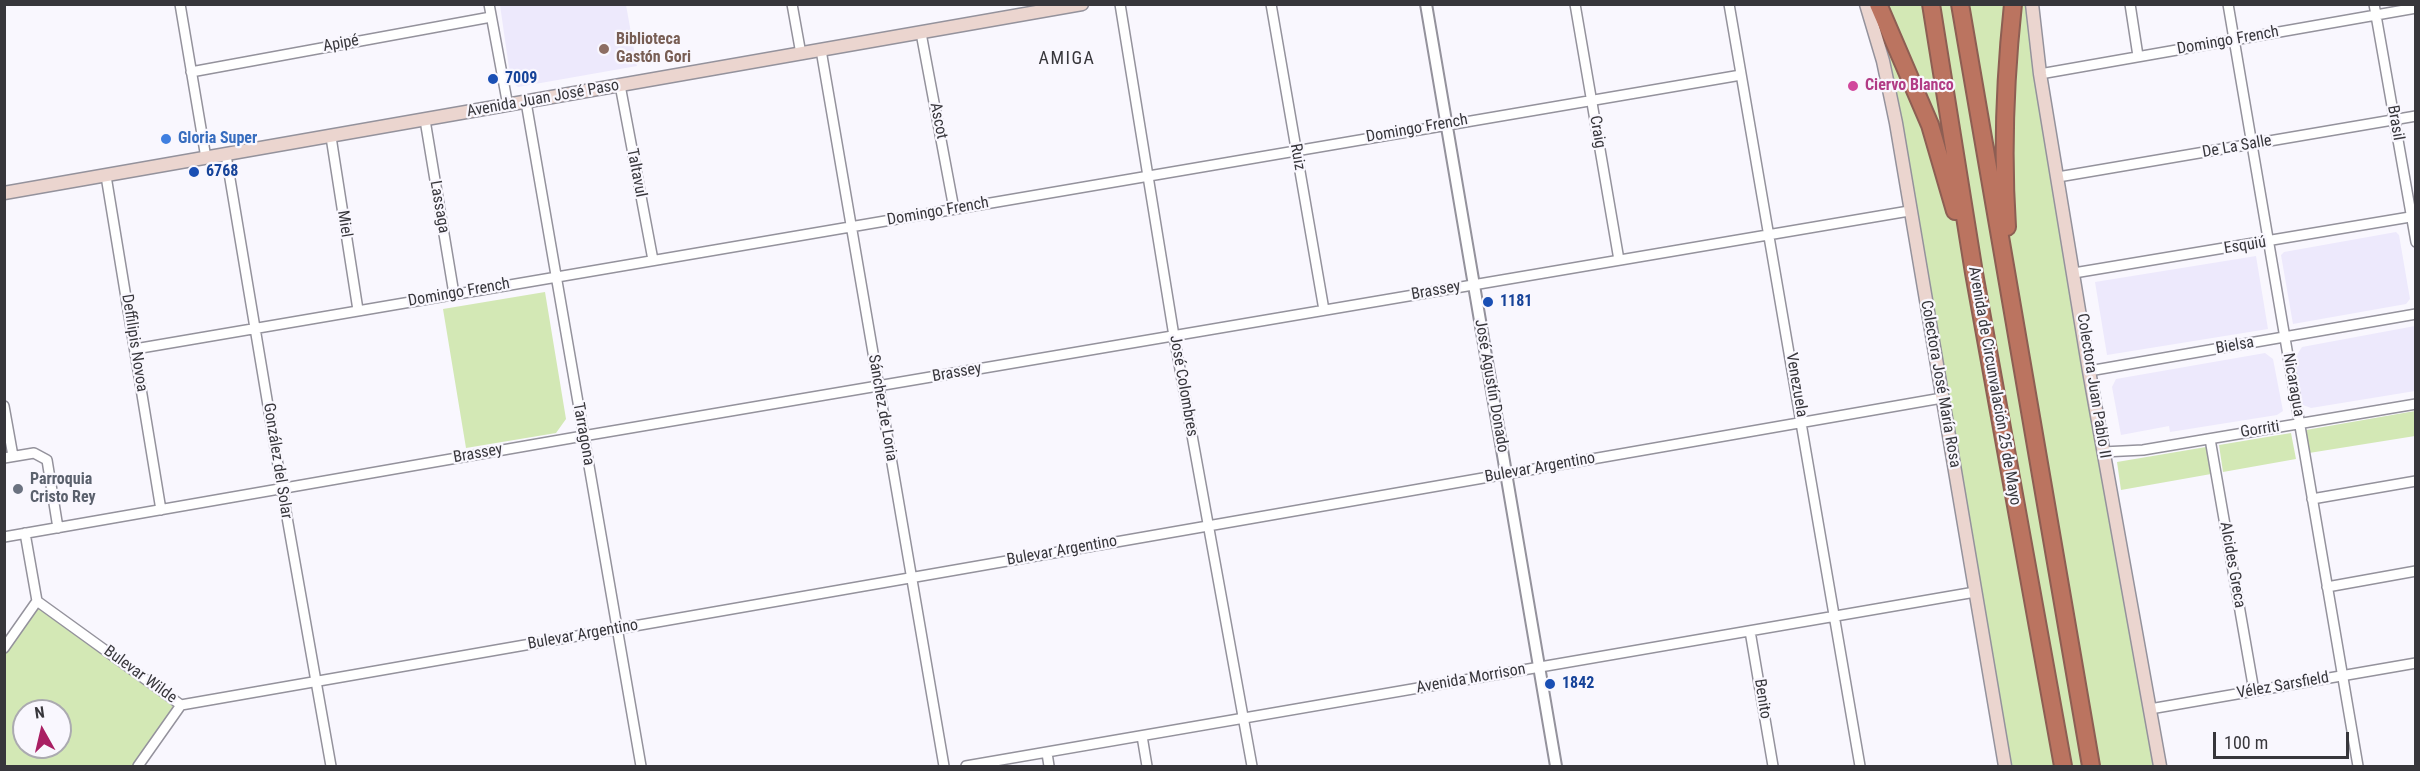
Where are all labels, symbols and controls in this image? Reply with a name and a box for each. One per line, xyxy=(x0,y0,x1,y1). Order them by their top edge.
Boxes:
street label: Domingo French xyxy=(2176,23,2280,59)
place label: Biblioteca Gastón Gori xyxy=(616,30,691,68)
street label: Apipé xyxy=(322,31,360,57)
marker: Biblioteca Gastón Gori xyxy=(597,42,611,56)
district label: AMIGA xyxy=(1039,48,1095,70)
place label: 7009 xyxy=(505,69,537,89)
marker: 7009 xyxy=(486,72,500,86)
street label: Avenida Juan José Paso xyxy=(465,76,621,122)
place label: Ciervo Blanco xyxy=(1865,76,1954,96)
marker: Ciervo Blanco xyxy=(1846,79,1860,93)
street label: Ascot xyxy=(925,101,951,141)
street label: Brasil xyxy=(2382,104,2408,142)
street label: Domingo French xyxy=(1365,111,1469,147)
street label: Craig xyxy=(1585,114,1609,150)
place label: Gloria Super xyxy=(178,129,257,149)
street label: De La Salle xyxy=(2201,131,2273,163)
marker: Gloria Super xyxy=(159,132,173,146)
street label: Ruiz xyxy=(1285,142,1309,172)
street label: Taltavul xyxy=(622,147,650,199)
place label: 6768 xyxy=(206,162,238,182)
marker: 6768 xyxy=(187,165,201,179)
street label: Lassaga xyxy=(425,179,453,235)
street label: Domingo French xyxy=(886,194,990,230)
street label: Miel xyxy=(332,209,356,239)
street label: Esquiú xyxy=(2223,233,2267,259)
street label: Avenida de Circunvalación 25 de Mayo xyxy=(1964,265,2024,507)
street label: Domingo French xyxy=(407,275,511,311)
street label: Brassey xyxy=(1410,277,1462,305)
place label: 1181 xyxy=(1500,292,1532,312)
street label: Deffilipis Novoa xyxy=(117,293,151,393)
marker: 1181 xyxy=(1481,295,1495,309)
street label: Colectora José María Rosa xyxy=(1916,299,1964,469)
street label: Colectora Juan Pablo II xyxy=(2072,312,2114,460)
street label: José Agustín Donado xyxy=(1470,318,1512,454)
street label: Bielsa xyxy=(2214,333,2256,359)
street label: José Colombres xyxy=(1165,334,1201,438)
street label: Venezuela xyxy=(1781,351,1811,419)
street label: Nicaragua xyxy=(2278,352,2308,418)
street label: Sánchez de Loria xyxy=(863,353,901,463)
street label: Brassey xyxy=(931,359,983,387)
street label: Tarragona xyxy=(568,401,598,467)
street label: González del Solar xyxy=(258,402,296,520)
street label: Gorriti xyxy=(2239,417,2281,443)
street label: Brassey xyxy=(452,440,504,468)
street label: Bulevar Argentino xyxy=(1483,449,1597,487)
place label: Parroquia Cristo Rey xyxy=(30,470,96,508)
marker: Parroquia Cristo Rey xyxy=(11,482,25,496)
street label: Alcides Greca xyxy=(2215,520,2249,610)
street label: Bulevar Argentino xyxy=(1005,532,1119,570)
street label: Bulevar Argentino xyxy=(526,616,640,654)
street label: Bulevar Wilde xyxy=(100,642,180,708)
street label: Avenida Morrison xyxy=(1415,660,1527,698)
street label: Vélez Sarsfield xyxy=(2236,668,2330,704)
place label: 1842 xyxy=(1562,674,1594,694)
marker: 1842 xyxy=(1543,677,1557,691)
street label: Benito xyxy=(1749,678,1775,720)
north arrow xyxy=(12,699,72,759)
text: N xyxy=(34,703,46,723)
scale bar xyxy=(2216,720,2352,758)
text: 100 m xyxy=(2224,732,2268,753)

